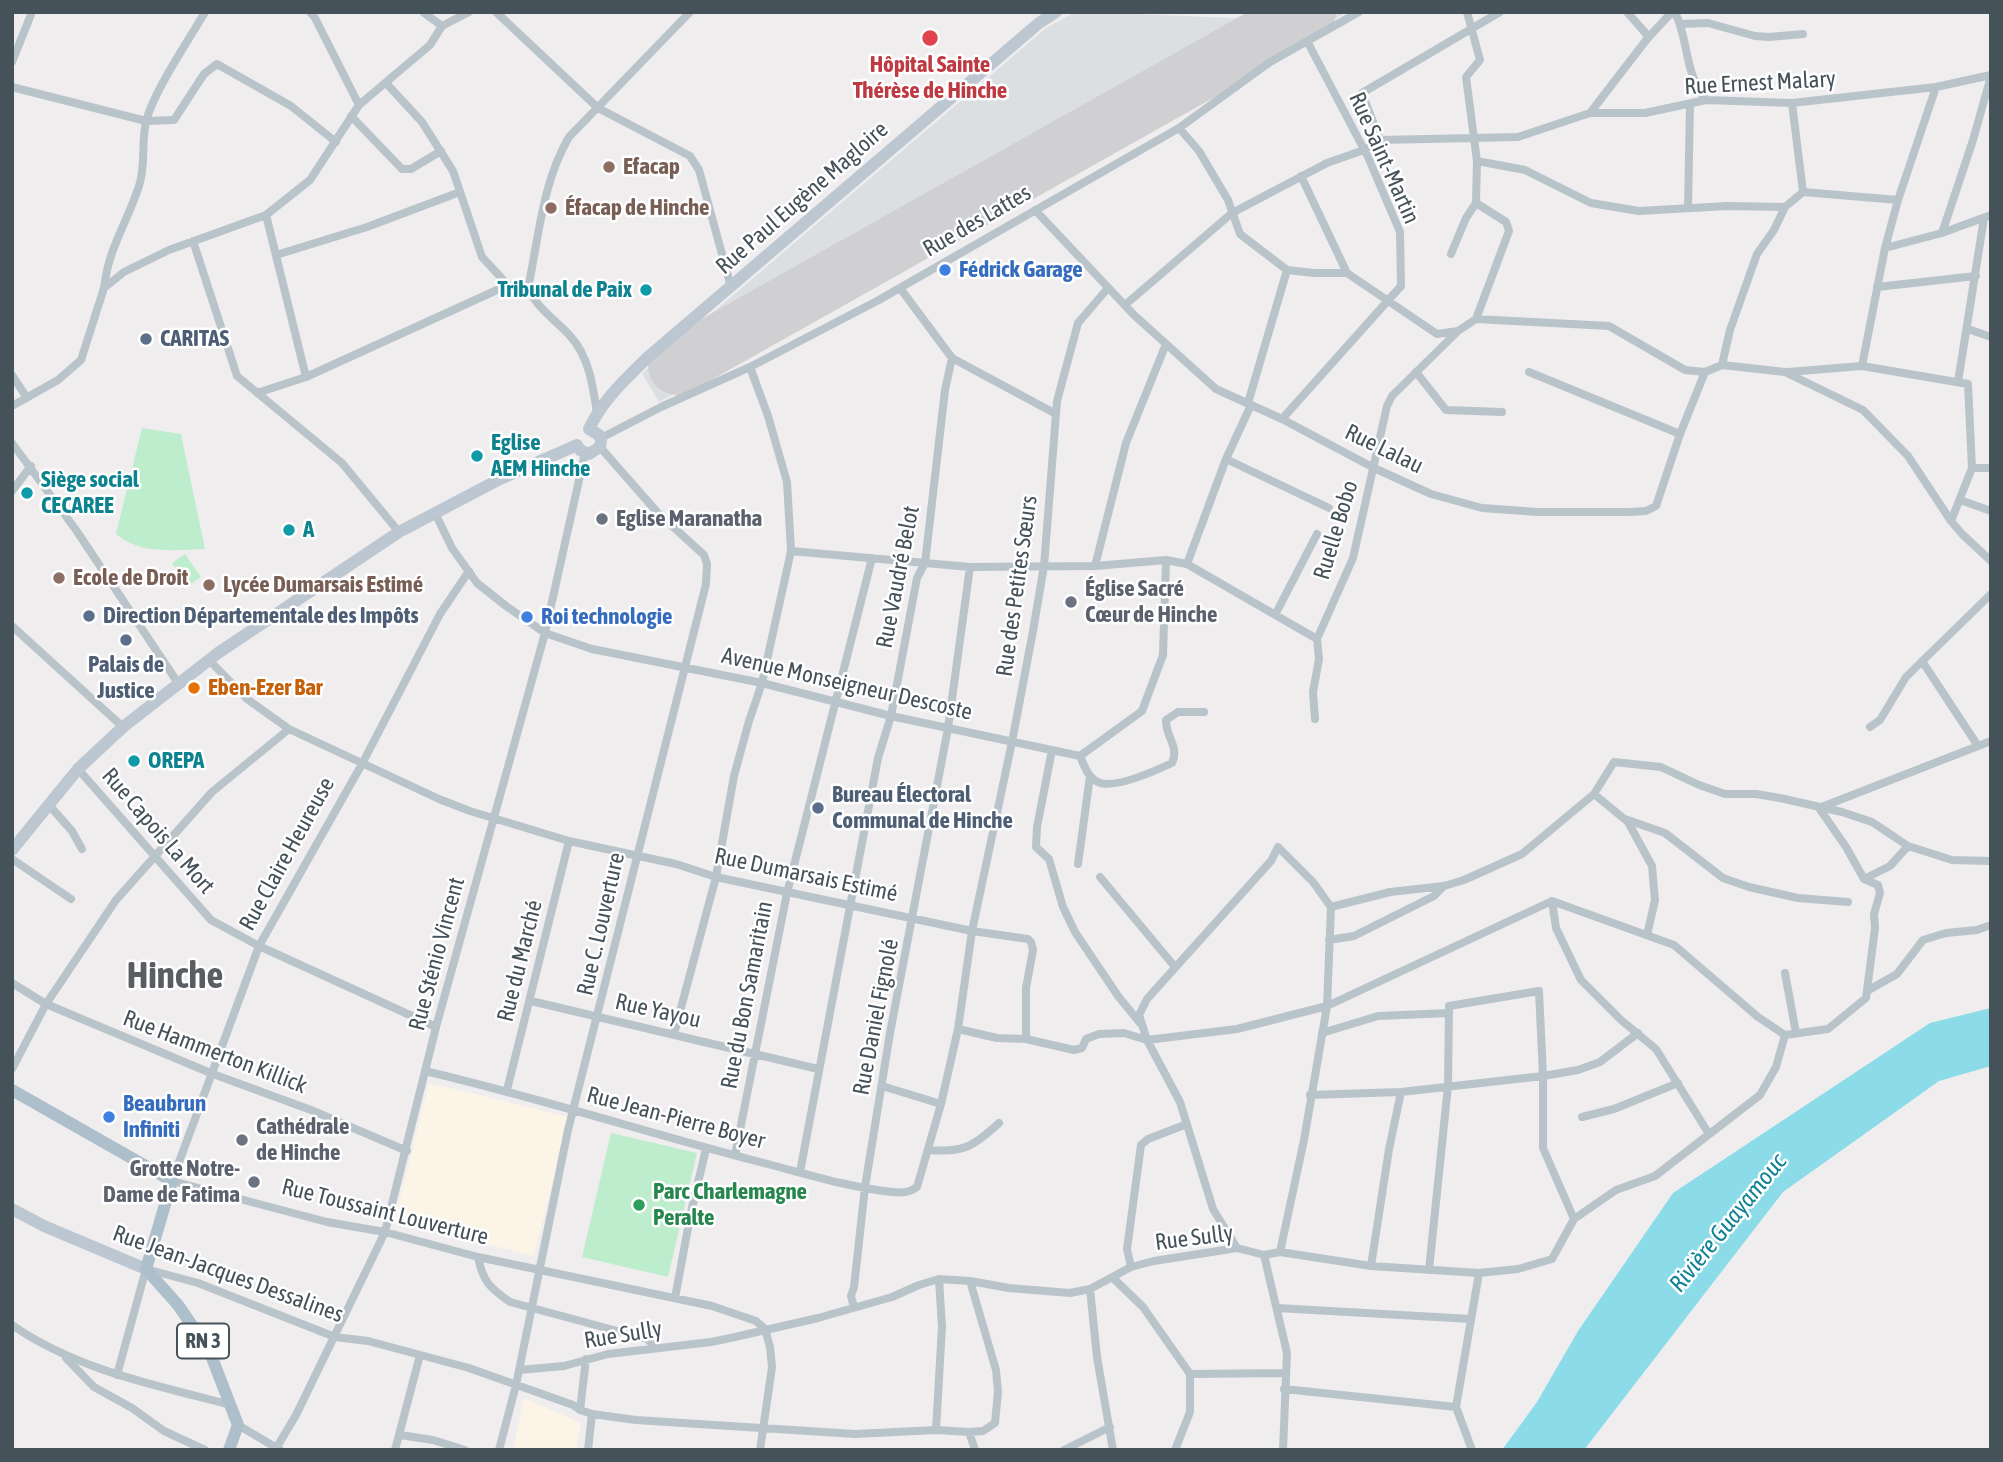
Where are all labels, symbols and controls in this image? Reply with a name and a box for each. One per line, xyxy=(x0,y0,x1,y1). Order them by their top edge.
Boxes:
marker: Hôpital Sainte Thérèse de Hinche xyxy=(920,28,940,48)
place label: Hôpital Sainte Thérèse de Hinche xyxy=(853,51,1007,105)
street label: Rue Ernest Malary xyxy=(1684,65,1836,101)
street label: Rue Saint-Martin xyxy=(1343,88,1425,228)
street label: Rue Paul Eugène Magloire xyxy=(710,116,894,280)
place label: Efacap xyxy=(623,153,680,181)
marker: Efacap xyxy=(601,159,617,175)
street label: Rue des Lattes xyxy=(918,179,1036,263)
place label: Éfacap de Hinche xyxy=(565,194,710,222)
marker: Éfacap de Hinche xyxy=(543,200,559,216)
place label: Fédrick Garage xyxy=(959,256,1083,284)
marker: Fédrick Garage xyxy=(937,262,953,278)
place label: Tribunal de Paix xyxy=(498,276,632,304)
marker: Tribunal de Paix xyxy=(638,282,654,298)
place label: CARITAS xyxy=(160,325,229,353)
marker: CARITAS xyxy=(138,331,154,347)
street label: Rue Lalau xyxy=(1340,418,1428,480)
place label: Eglise AEM Hinche xyxy=(491,429,591,483)
marker: Eglise AEM Hinche xyxy=(469,448,485,464)
place label: Siège social CECAREE xyxy=(41,466,139,520)
street label: Ruelle Bobo xyxy=(1308,477,1364,583)
marker: Siège social CECAREE xyxy=(19,485,35,501)
street label: Rue des Petites Sœurs xyxy=(991,494,1043,678)
street label: Rue Vaudré Belot xyxy=(871,503,925,651)
place label: Eglise Maranatha xyxy=(616,505,762,533)
marker: Eglise Maranatha xyxy=(594,511,610,527)
place label: A xyxy=(303,516,314,544)
marker: A xyxy=(281,522,297,538)
place label: Ecole de Droit xyxy=(73,564,188,592)
marker: Ecole de Droit xyxy=(51,570,67,586)
place label: Lycée Dumarsais Estimé xyxy=(223,571,423,599)
place label: Église Sacré Cœur de Hinche xyxy=(1085,575,1217,629)
marker: Lycée Dumarsais Estimé xyxy=(201,577,217,593)
marker: Église Sacré Cœur de Hinche xyxy=(1063,594,1079,610)
place label: Direction Départementale des Impôts xyxy=(103,602,419,630)
place label: Roi technologie xyxy=(541,603,672,631)
marker: Direction Départementale des Impôts xyxy=(81,608,97,624)
marker: Roi technologie xyxy=(519,609,535,625)
marker: Palais de Justice xyxy=(118,632,134,648)
street label: Avenue Monseigneur Descoste xyxy=(719,642,975,726)
place label: Palais de Justice xyxy=(88,651,164,705)
place label: Eben-Ezer Bar xyxy=(208,674,323,702)
marker: Eben-Ezer Bar xyxy=(186,680,202,696)
place label: OREPA xyxy=(148,747,204,775)
marker: OREPA xyxy=(126,753,142,769)
street label: Rue Capois La Mort xyxy=(96,762,220,900)
street label: Rue Claire Heureuse xyxy=(234,773,340,935)
place label: Bureau Électoral Communal de Hinche xyxy=(832,781,1013,835)
marker: Bureau Électoral Communal de Hinche xyxy=(810,800,826,816)
street label: Rue Dumarsais Estimé xyxy=(712,842,900,908)
street label: Rue C. Louverture xyxy=(571,850,631,998)
street label: Rue Sténio Vincent xyxy=(403,874,471,1034)
street label: Rue du Marché xyxy=(492,897,548,1025)
street label: Rue du Bon Samaritain xyxy=(715,899,779,1091)
street label: Rue Daniel Fignolé xyxy=(847,937,905,1097)
district label: Hinche xyxy=(127,954,223,998)
street label: Rue Yayou xyxy=(613,988,703,1034)
street label: Rue Hammerton Killick xyxy=(119,1004,311,1100)
street label: Rue Jean-Pierre Boyer xyxy=(584,1081,768,1155)
place label: Beaubrun Infiniti xyxy=(123,1090,206,1144)
marker: Beaubrun Infiniti xyxy=(101,1109,117,1125)
place label: Cathédrale de Hinche xyxy=(256,1113,349,1167)
marker: Cathédrale de Hinche xyxy=(234,1132,250,1148)
water label: Rivière Guayamouc xyxy=(1663,1148,1793,1298)
place label: Grotte Notre- Dame de Fatima xyxy=(103,1155,240,1209)
street label: Rue Toussaint Louverture xyxy=(279,1173,491,1251)
marker: Grotte Notre- Dame de Fatima xyxy=(246,1174,262,1190)
place label: Parc Charlemagne Peralte xyxy=(653,1178,807,1232)
marker: Parc Charlemagne Peralte xyxy=(631,1197,647,1213)
street label: Rue Jean-Jacques Dessalines xyxy=(109,1219,347,1329)
street label: Rue Sully xyxy=(1153,1220,1235,1256)
street label: Rue Sully xyxy=(582,1315,664,1355)
road number: RN 3 xyxy=(177,1324,229,1358)

